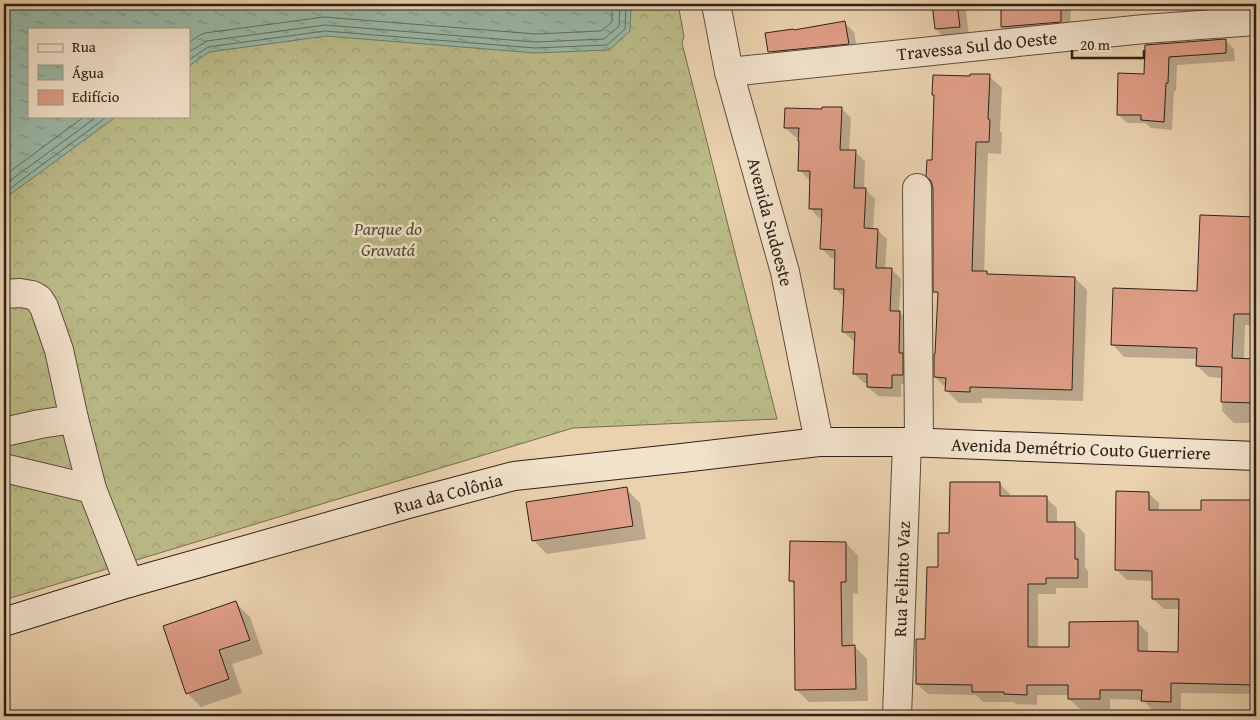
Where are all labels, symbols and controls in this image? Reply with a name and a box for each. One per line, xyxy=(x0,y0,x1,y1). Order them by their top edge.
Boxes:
street label: Travessa Sul do Oeste xyxy=(896,24,1058,67)
legend xyxy=(28,28,190,118)
scale bar xyxy=(1072,28,1145,60)
text: 20 m xyxy=(1080,34,1111,55)
text: Rua xyxy=(72,36,96,57)
text: Água xyxy=(72,62,104,83)
text: Edifício xyxy=(72,86,120,107)
street label: Avenida Sudoeste xyxy=(740,155,801,289)
park label: Parque do Gravatá xyxy=(353,215,422,263)
street label: Avenida Demétrio Couto Guerriere xyxy=(951,430,1211,467)
street label: Rua da Colônia xyxy=(391,466,506,521)
street label: Rua Felinto Vaz xyxy=(886,520,917,637)

